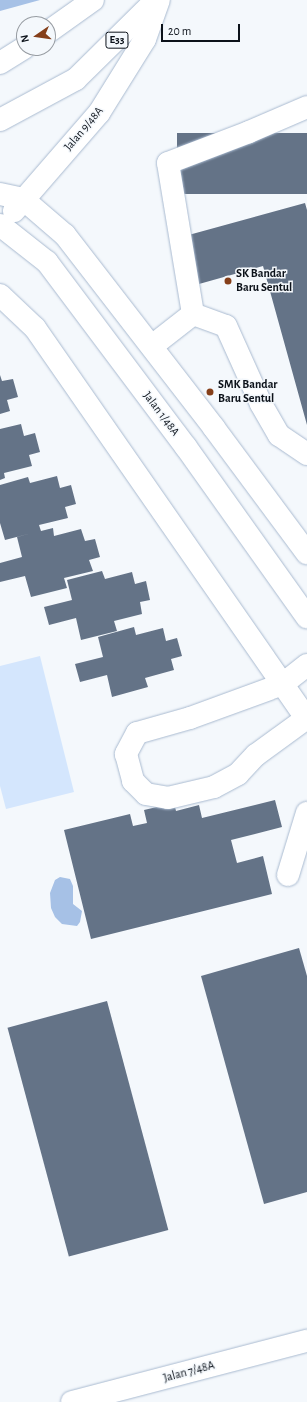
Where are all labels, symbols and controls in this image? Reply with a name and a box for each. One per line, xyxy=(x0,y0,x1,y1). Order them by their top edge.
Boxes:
north arrow xyxy=(16,16,56,56)
scale bar xyxy=(163,16,242,42)
text: 20 m xyxy=(168,25,191,37)
road number: E33 xyxy=(105,31,129,49)
text: N xyxy=(19,34,31,44)
street label: Jalan 9/48A xyxy=(61,104,107,154)
place label: SK Bandar Baru Sentul xyxy=(236,267,292,295)
marker: SK Bandar Baru Sentul xyxy=(223,276,233,286)
place label: SMK Bandar Baru Sentul xyxy=(218,378,278,406)
marker: SMK Bandar Baru Sentul xyxy=(205,387,215,397)
street label: Jalan 1/48A xyxy=(140,389,182,439)
street label: Jalan 7/48A xyxy=(162,1358,216,1386)

